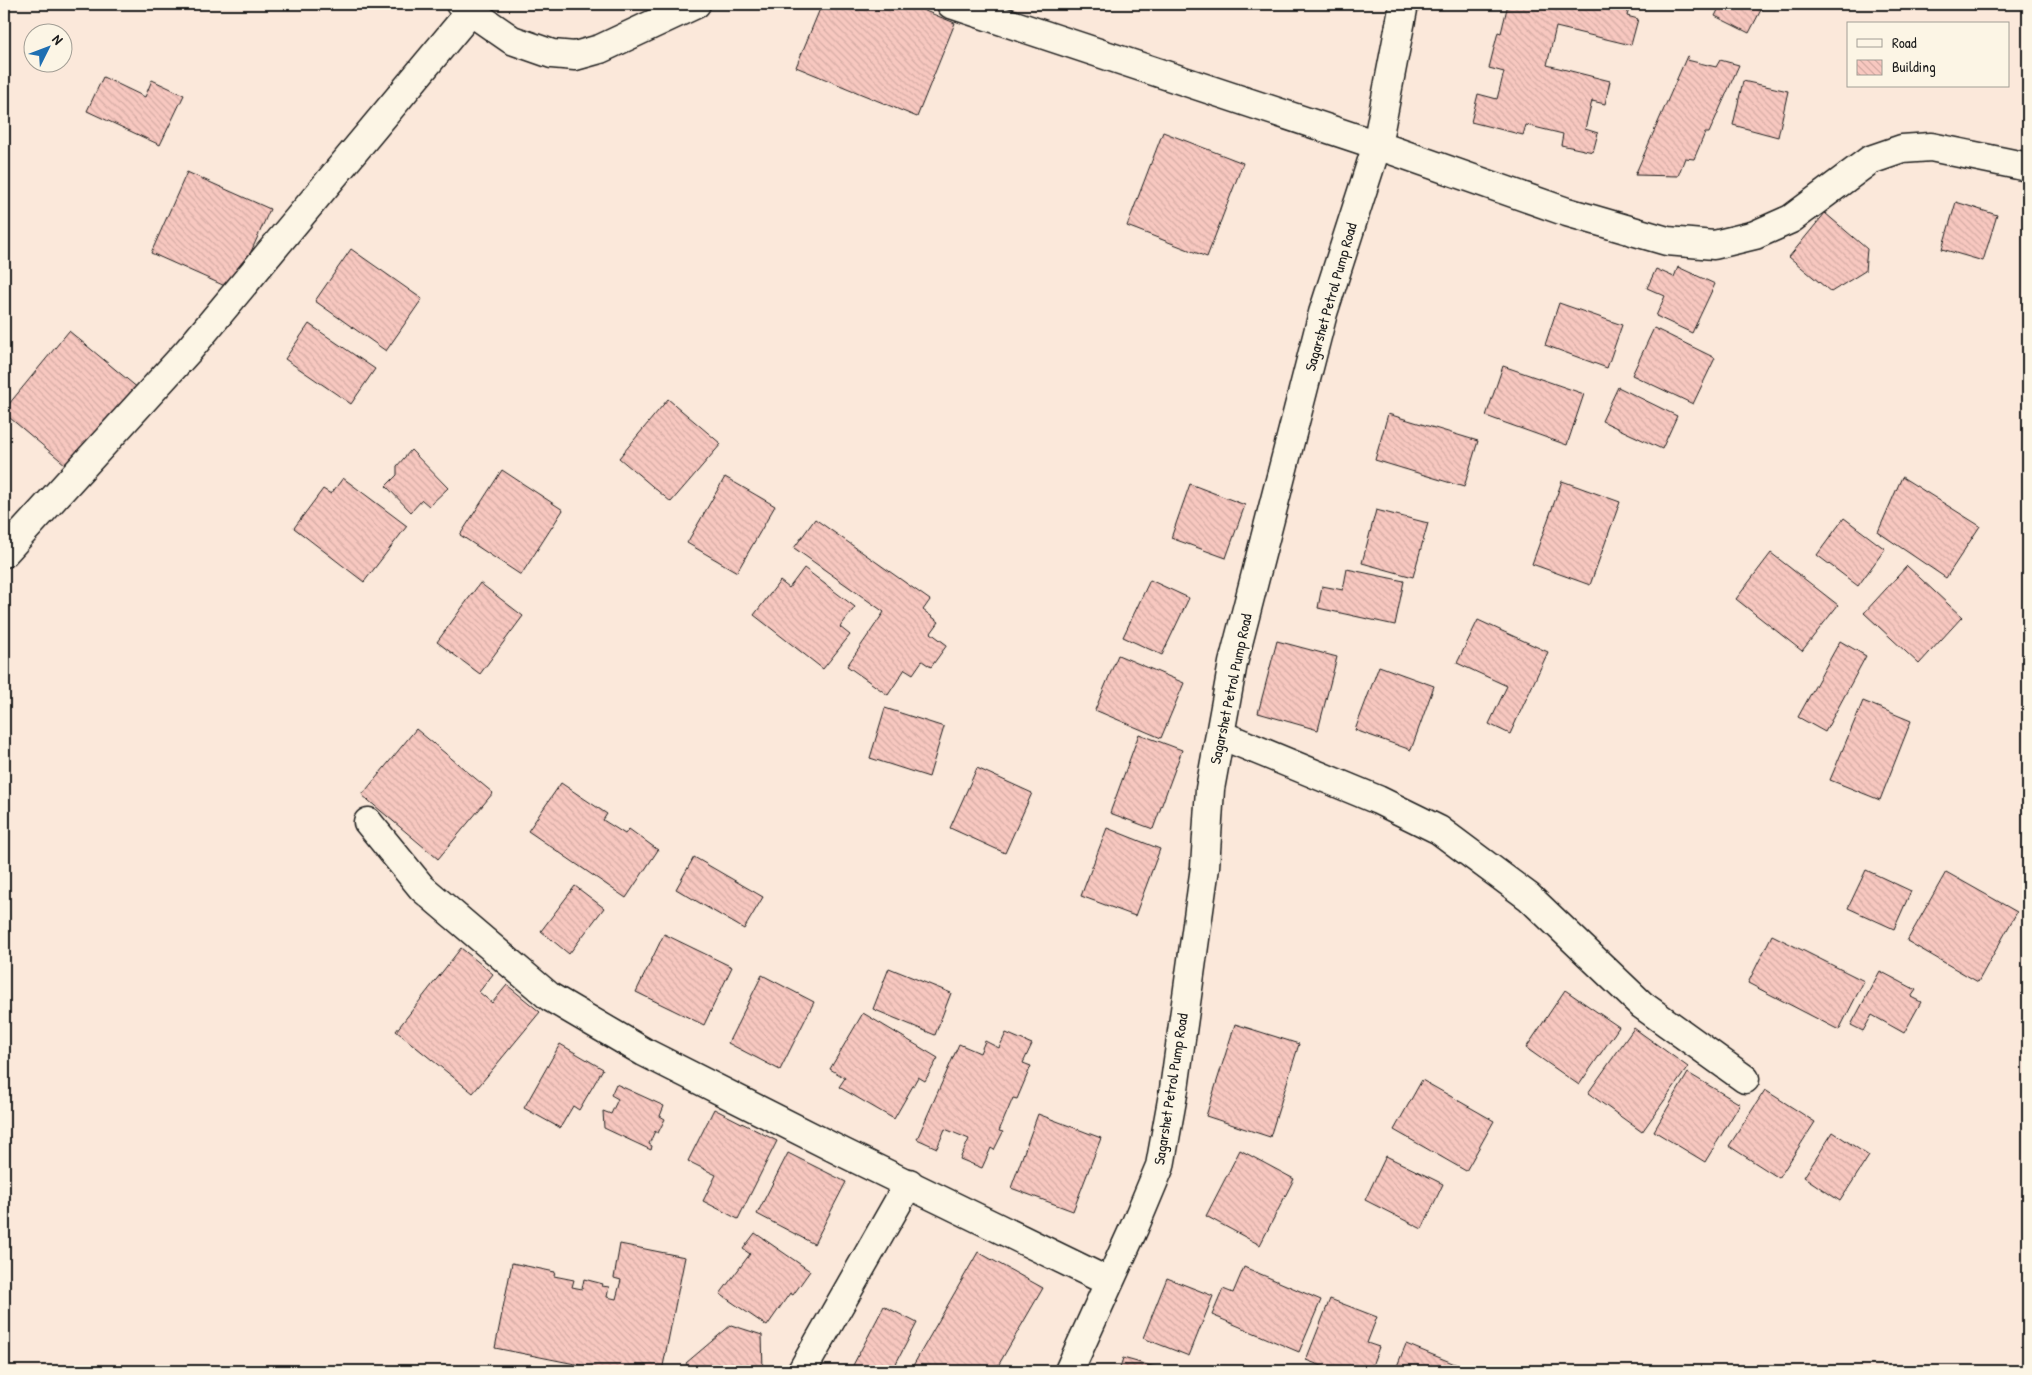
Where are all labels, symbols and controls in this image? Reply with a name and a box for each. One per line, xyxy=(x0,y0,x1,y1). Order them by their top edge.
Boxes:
north arrow xyxy=(22,22,72,72)
legend xyxy=(1847,22,2010,88)
text: N xyxy=(48,30,68,48)
text: Road xyxy=(1892,32,1917,53)
text: Building xyxy=(1892,56,1936,77)
street label: Sagarshet Petrol Pump Road xyxy=(1299,220,1362,373)
street label: Sagarshet Petrol Pump Road xyxy=(1204,612,1257,766)
street label: Sagarshet Petrol Pump Road xyxy=(1148,1011,1193,1166)

